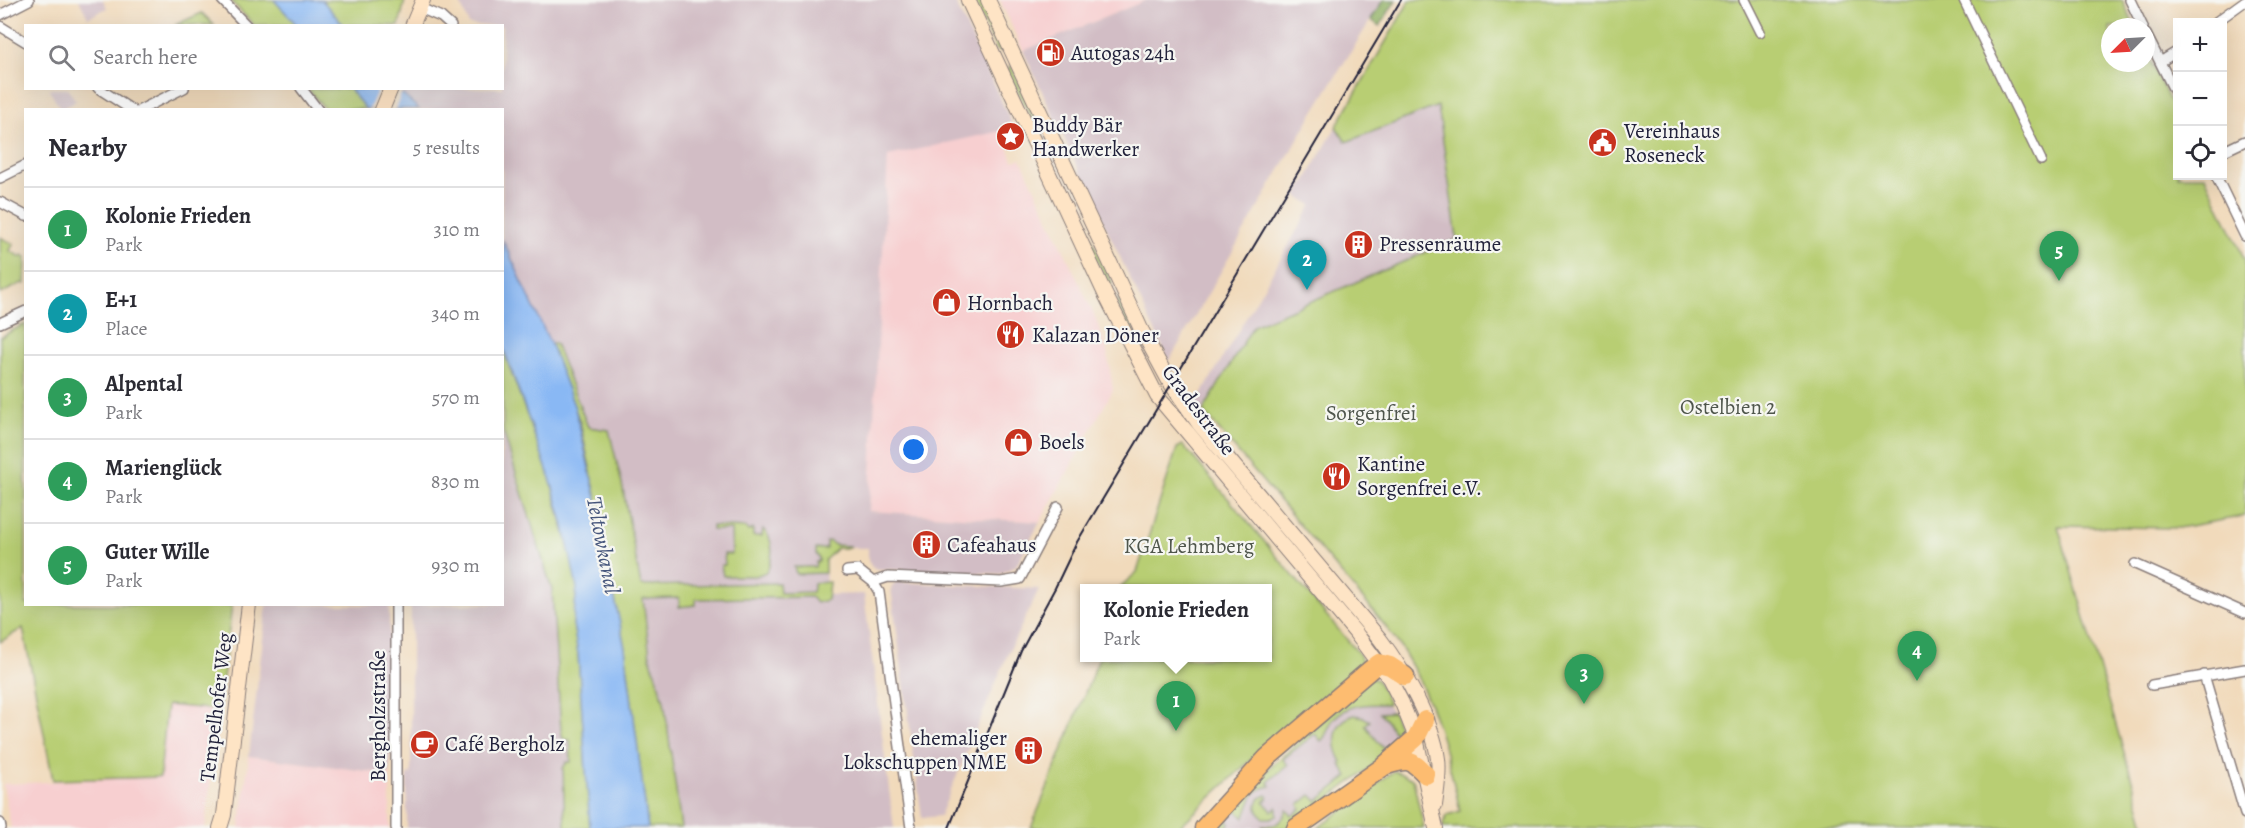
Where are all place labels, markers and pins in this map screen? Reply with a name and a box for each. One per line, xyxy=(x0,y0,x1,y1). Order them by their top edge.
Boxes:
fuel station icon: Autogas 24h xyxy=(1034,37,1066,69)
place label: Autogas 24h xyxy=(1070,39,1175,67)
place label: Buddy Bär Handwerker xyxy=(1032,111,1139,163)
place label: Vereinhaus Roseneck xyxy=(1623,117,1720,169)
place icon: Buddy Bär Handwerker xyxy=(995,121,1027,153)
public building icon: Vereinhaus Roseneck xyxy=(1587,127,1619,159)
building icon: Pressenräume xyxy=(1342,228,1374,260)
place label: Pressenräume xyxy=(1379,230,1501,258)
pin: 5 xyxy=(2040,232,2078,281)
pin: 2 xyxy=(1288,240,1326,290)
shop icon: Hornbach xyxy=(930,287,962,319)
place label: Hornbach xyxy=(967,289,1053,317)
restaurant icon: Kalazan Döner xyxy=(995,319,1027,351)
place label: Kalazan Döner xyxy=(1032,321,1159,349)
shop icon: Boels xyxy=(1002,426,1034,458)
place label: Boels xyxy=(1039,428,1085,456)
place label: Kantine Sorgenfrei e.V. xyxy=(1357,450,1482,502)
restaurant icon: Kantine Sorgenfrei e.V. xyxy=(1320,460,1352,492)
building icon: Cafeahaus xyxy=(910,529,942,561)
place label: Cafeahaus xyxy=(947,531,1036,559)
pin: 4 xyxy=(1898,632,1936,681)
pin: 3 xyxy=(1564,654,1604,704)
pin: 1 xyxy=(1156,682,1196,731)
place label: ehemaliger Lokschuppen NME xyxy=(843,724,1007,776)
cafe icon: Café Bergholz xyxy=(408,728,440,760)
place label: Café Bergholz xyxy=(445,730,565,758)
building icon: ehemaliger Lokschuppen NME xyxy=(1012,734,1044,766)

